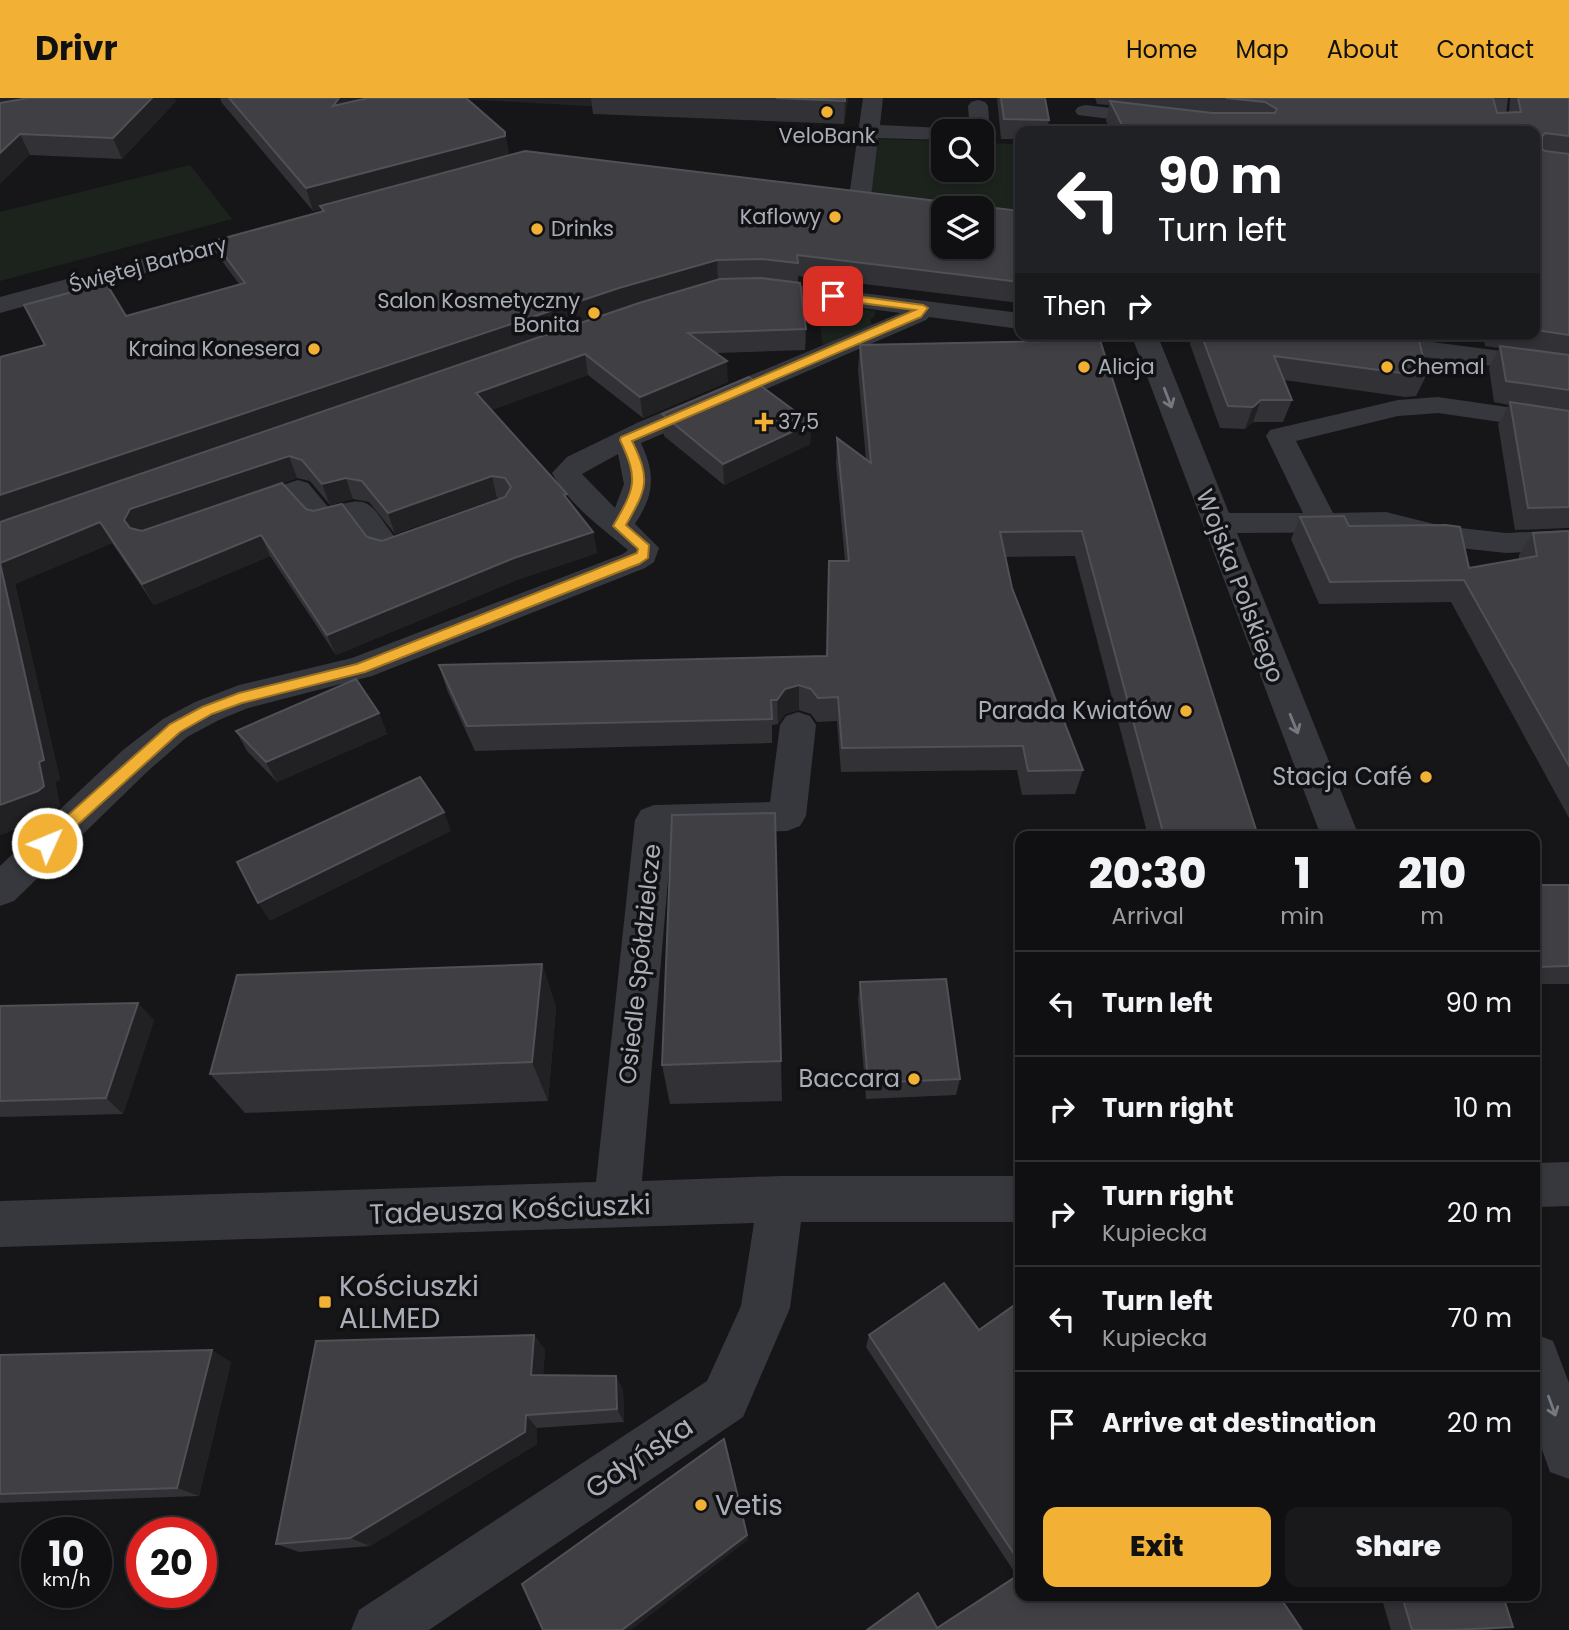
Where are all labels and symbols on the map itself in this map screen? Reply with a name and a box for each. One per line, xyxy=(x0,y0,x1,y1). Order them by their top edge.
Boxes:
marker: VeloBank xyxy=(819,104,835,120)
place label: VeloBank xyxy=(778,121,876,150)
place label: Kaflowy xyxy=(740,202,821,231)
marker: Kaflowy xyxy=(827,209,843,225)
place label: Drinks xyxy=(551,214,614,243)
marker: Drinks xyxy=(529,221,545,237)
street label: Świętej Barbary xyxy=(66,229,230,300)
pin xyxy=(803,266,863,326)
place label: Salon Kosmetyczny Bonita xyxy=(377,286,580,339)
marker: Salon Kosmetyczny Bonita xyxy=(586,305,602,321)
place label: Kraina Konesera xyxy=(128,334,300,363)
marker: Kraina Konesera xyxy=(306,341,322,357)
place label: Alicja xyxy=(1098,352,1155,381)
place label: Chemal xyxy=(1401,352,1485,381)
marker: Alicja xyxy=(1076,359,1092,375)
marker: Chemal xyxy=(1379,359,1395,375)
one-way arrow xyxy=(1163,386,1176,408)
place label: 37,5 xyxy=(778,407,819,436)
marker: 37,5 xyxy=(756,414,772,430)
street label: Wojska Polskiego xyxy=(1188,484,1293,687)
place label: Parada Kwiatów xyxy=(978,694,1172,727)
marker: Parada Kwiatów xyxy=(1178,703,1194,719)
one-way arrow xyxy=(1289,713,1302,735)
place label: Stacja Café xyxy=(1272,760,1412,793)
marker: Stacja Café xyxy=(1418,769,1434,785)
position arrow xyxy=(10,806,84,880)
street label: Osiedle Spółdzielcze xyxy=(610,842,669,1086)
place label: Baccara xyxy=(799,1062,900,1095)
marker: Baccara xyxy=(906,1071,922,1087)
street label: Tadeusza Kościuszki xyxy=(369,1185,652,1234)
place label: Kościuszki ALLMED xyxy=(339,1267,479,1338)
marker: Kościuszki ALLMED xyxy=(317,1294,333,1310)
one-way arrow xyxy=(1547,1395,1559,1417)
street label: Gdyńska xyxy=(578,1407,701,1508)
place label: Vetis xyxy=(715,1486,783,1525)
marker: Vetis xyxy=(693,1497,709,1513)
speed limit sign: 20 xyxy=(126,1517,217,1608)

